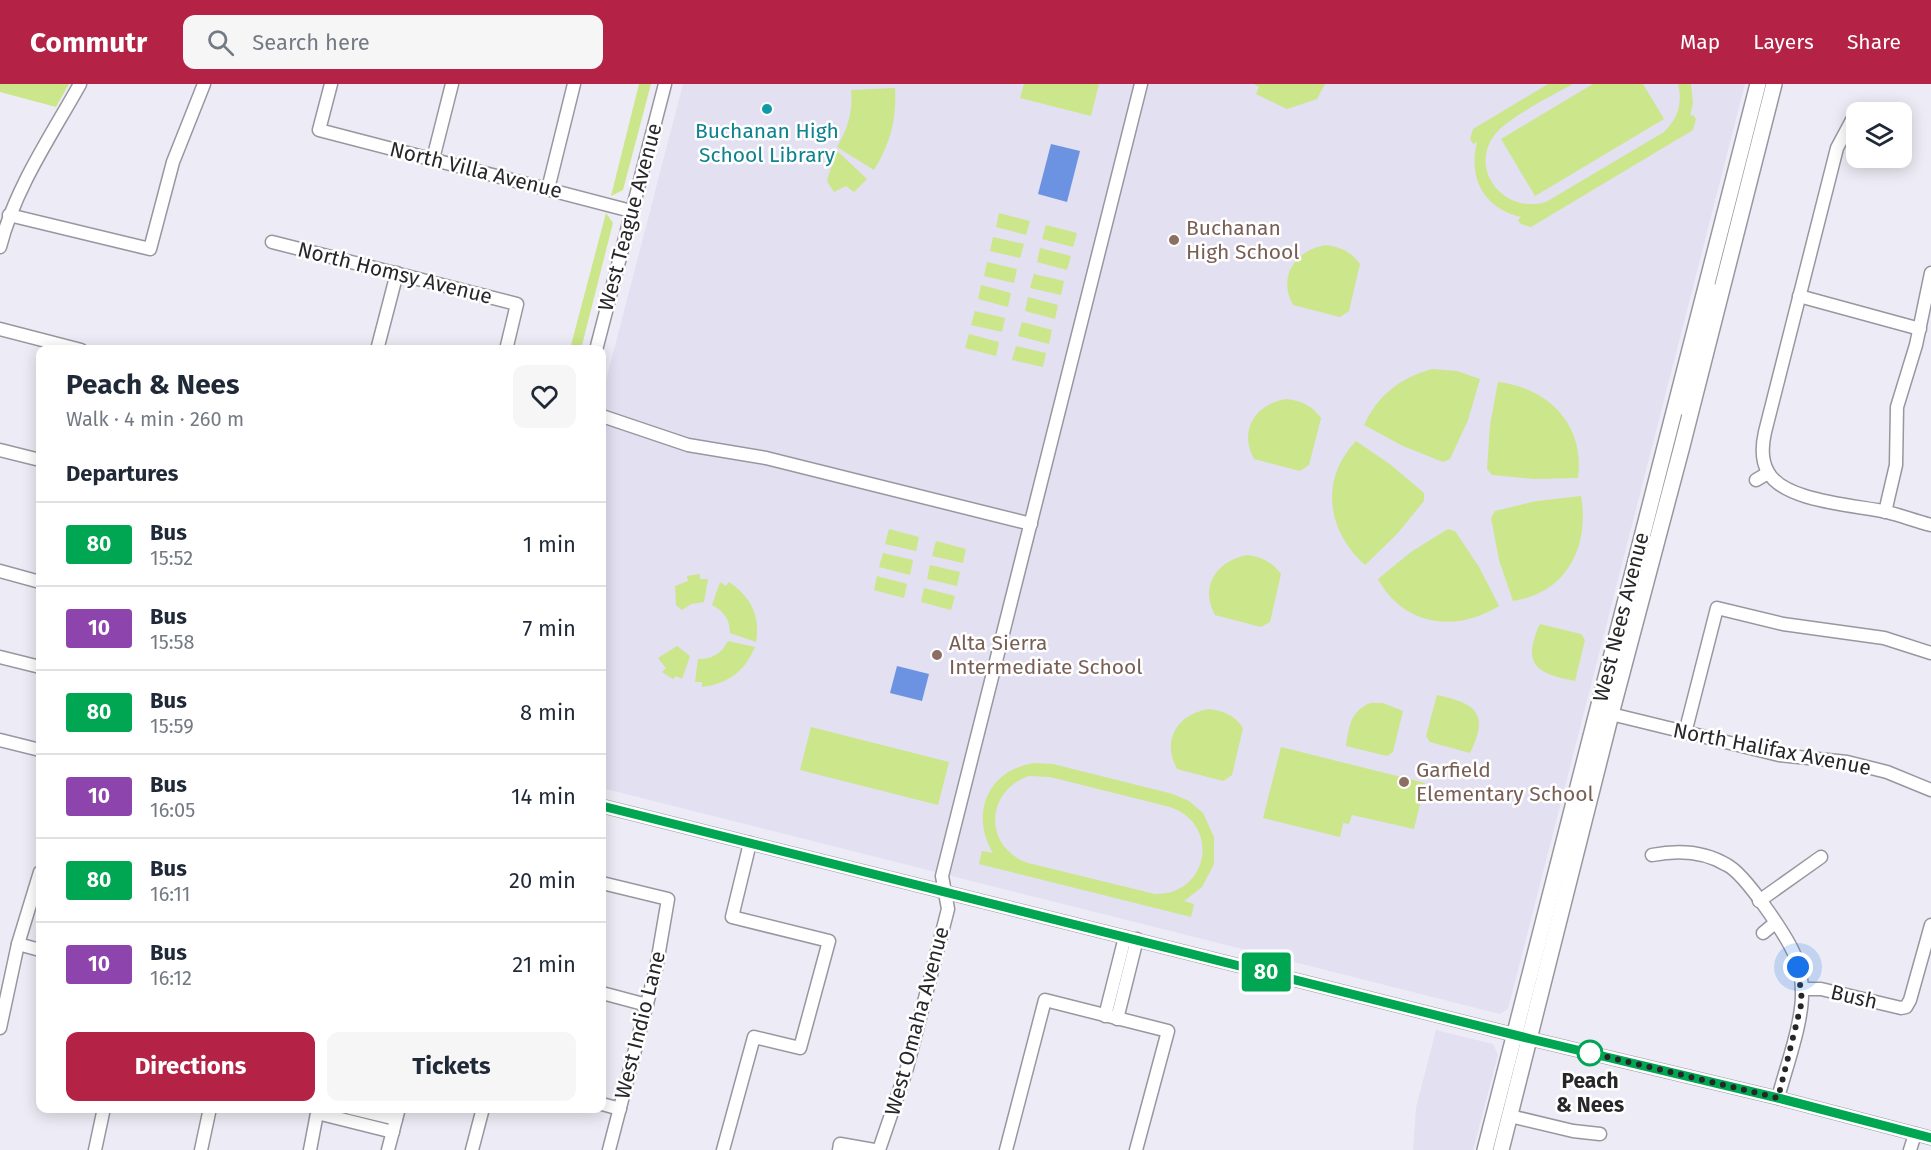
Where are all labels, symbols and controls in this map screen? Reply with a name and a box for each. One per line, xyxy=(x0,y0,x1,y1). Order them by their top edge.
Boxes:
search box xyxy=(183,15,603,69)
text: Commutr xyxy=(30,26,147,59)
icon: search xyxy=(204,26,237,59)
text: Search here xyxy=(252,29,370,56)
text: Map xyxy=(1680,29,1720,55)
text: Layers xyxy=(1753,29,1814,55)
text: Share xyxy=(1847,29,1901,55)
marker: Buchanan High School Library xyxy=(760,102,774,116)
map controls xyxy=(1846,102,1912,168)
button: layers xyxy=(1846,102,1912,168)
place label: Buchanan High School Library xyxy=(695,118,839,168)
street label: West Teague Avenue xyxy=(592,120,668,314)
street label: North Villa Avenue xyxy=(387,136,565,204)
place label: Buchanan High School xyxy=(1186,215,1299,265)
marker: Buchanan High School xyxy=(1167,233,1181,247)
street label: North Homsy Avenue xyxy=(295,236,495,310)
button: heart xyxy=(513,365,576,428)
text: Peach & Nees xyxy=(66,368,240,401)
text: Walk · 4 min · 260 m xyxy=(66,407,244,431)
text: Departures xyxy=(66,460,178,487)
text: Bus xyxy=(150,519,187,546)
street label: West Nees Avenue xyxy=(1587,530,1655,704)
text: 80 xyxy=(87,531,111,557)
text: 1 min xyxy=(523,531,576,558)
text: 15:52 xyxy=(150,546,193,570)
text: Bus xyxy=(150,603,187,630)
text: 10 xyxy=(88,615,110,641)
text: 7 min xyxy=(522,615,576,642)
text: 15:58 xyxy=(150,630,195,654)
place label: Alta Sierra Intermediate School xyxy=(949,630,1142,680)
marker: Alta Sierra Intermediate School xyxy=(930,648,944,662)
text: Bus xyxy=(150,687,187,714)
text: 80 xyxy=(87,699,111,725)
text: 8 min xyxy=(520,699,576,726)
text: 15:59 xyxy=(150,714,194,738)
street label: North Halifax Avenue xyxy=(1671,717,1873,781)
place label: Garfield Elementary School xyxy=(1416,757,1594,807)
text: Bus xyxy=(150,771,187,798)
marker: Garfield Elementary School xyxy=(1397,775,1411,789)
text: 10 xyxy=(88,783,110,809)
text: 14 min xyxy=(511,783,576,810)
text: 16:05 xyxy=(150,798,195,822)
text: Bus xyxy=(150,855,187,882)
text: 80 xyxy=(87,867,111,893)
text: 20 min xyxy=(509,867,576,894)
text: 16:11 xyxy=(150,882,190,906)
street label: West Omaha Avenue xyxy=(879,924,955,1118)
text: Bus xyxy=(150,939,187,966)
street label: West Indio Lane xyxy=(609,948,671,1102)
text: 10 xyxy=(88,951,110,977)
text: 21 min xyxy=(512,951,576,978)
line badge: 80 xyxy=(1239,952,1293,992)
your location xyxy=(1783,952,1813,982)
text: 80 xyxy=(1254,959,1278,985)
text: 16:12 xyxy=(150,966,192,990)
street label: Bush xyxy=(1828,979,1880,1015)
button: Directions xyxy=(66,1032,315,1101)
button: Tickets xyxy=(327,1032,576,1101)
marker: Peach & Nees xyxy=(1577,1040,1603,1066)
place label: Peach & Nees xyxy=(1556,1068,1624,1118)

